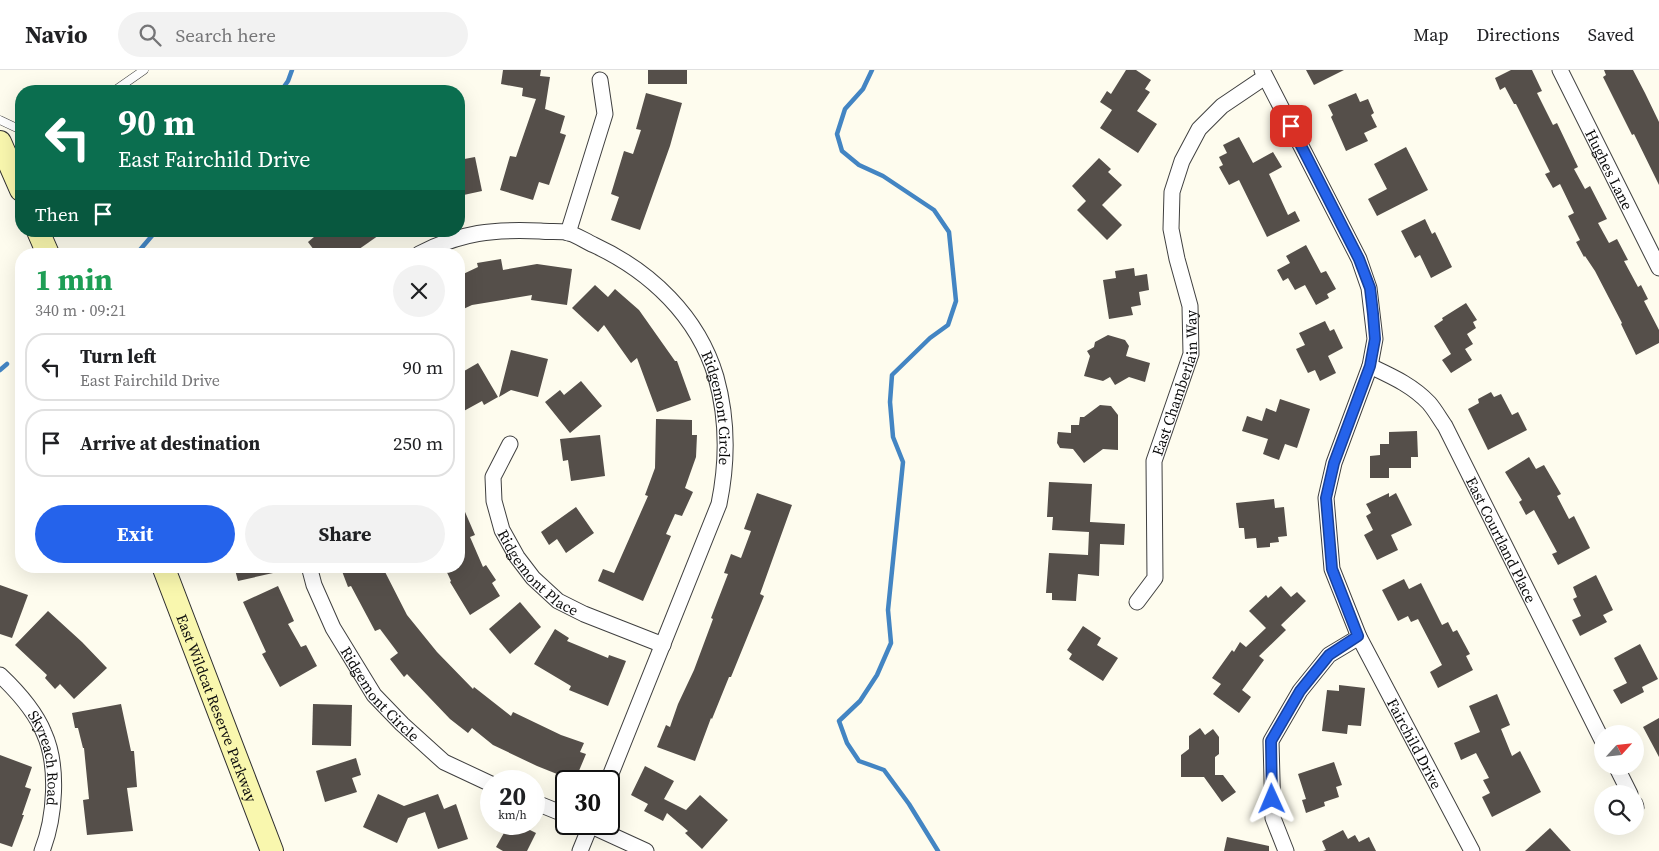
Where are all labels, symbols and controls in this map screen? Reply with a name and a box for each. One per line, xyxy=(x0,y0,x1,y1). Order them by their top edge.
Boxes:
search box xyxy=(118,12,468,57)
text: Navio xyxy=(25,18,88,51)
icon: search xyxy=(136,21,164,49)
text: Search here xyxy=(176,22,276,48)
text: Map xyxy=(1413,22,1449,47)
text: Directions xyxy=(1477,22,1560,47)
text: Saved xyxy=(1588,22,1634,47)
text: 90 m xyxy=(118,99,195,147)
icon: left xyxy=(35,105,100,170)
pin xyxy=(1270,105,1312,147)
icon: arrive xyxy=(1277,112,1305,140)
street label: Hughes Lane xyxy=(1581,125,1639,214)
text: East Fairchild Drive xyxy=(118,144,310,174)
icon: arrive xyxy=(89,200,117,228)
text: Then xyxy=(35,201,79,227)
text: 1 min xyxy=(35,259,113,300)
button: close xyxy=(393,265,445,317)
text: 340 m · 09:21 xyxy=(35,299,126,321)
street label: East Chamberlain Way xyxy=(1146,309,1202,458)
text: Turn left xyxy=(80,343,156,369)
street label: Ridgemont Circle xyxy=(697,347,736,466)
icon: left xyxy=(37,353,65,381)
text: 90 m xyxy=(402,354,443,380)
text: East Fairchild Drive xyxy=(80,369,220,391)
icon: arrive xyxy=(37,429,65,457)
text: Arrive at destination xyxy=(80,430,260,456)
text: 250 m xyxy=(393,430,443,456)
street label: East Courtland Place xyxy=(1461,473,1542,606)
button: Exit xyxy=(35,505,235,563)
button: Share xyxy=(245,505,445,563)
street label: Ridgemont Place xyxy=(493,525,583,620)
street label: East Wildcat Reserve Parkway xyxy=(172,611,263,805)
street label: Ridgemont Circle xyxy=(336,642,425,746)
street label: Fairchild Drive xyxy=(1383,694,1448,793)
street label: Skyreach Road xyxy=(23,706,64,807)
north arrow xyxy=(1594,725,1644,775)
map controls xyxy=(1594,725,1644,835)
speed limit sign: 30 xyxy=(555,770,620,835)
position arrow xyxy=(1245,772,1297,824)
text: 20 xyxy=(499,779,526,813)
button: search xyxy=(1594,785,1644,835)
text: km/h xyxy=(498,807,527,823)

